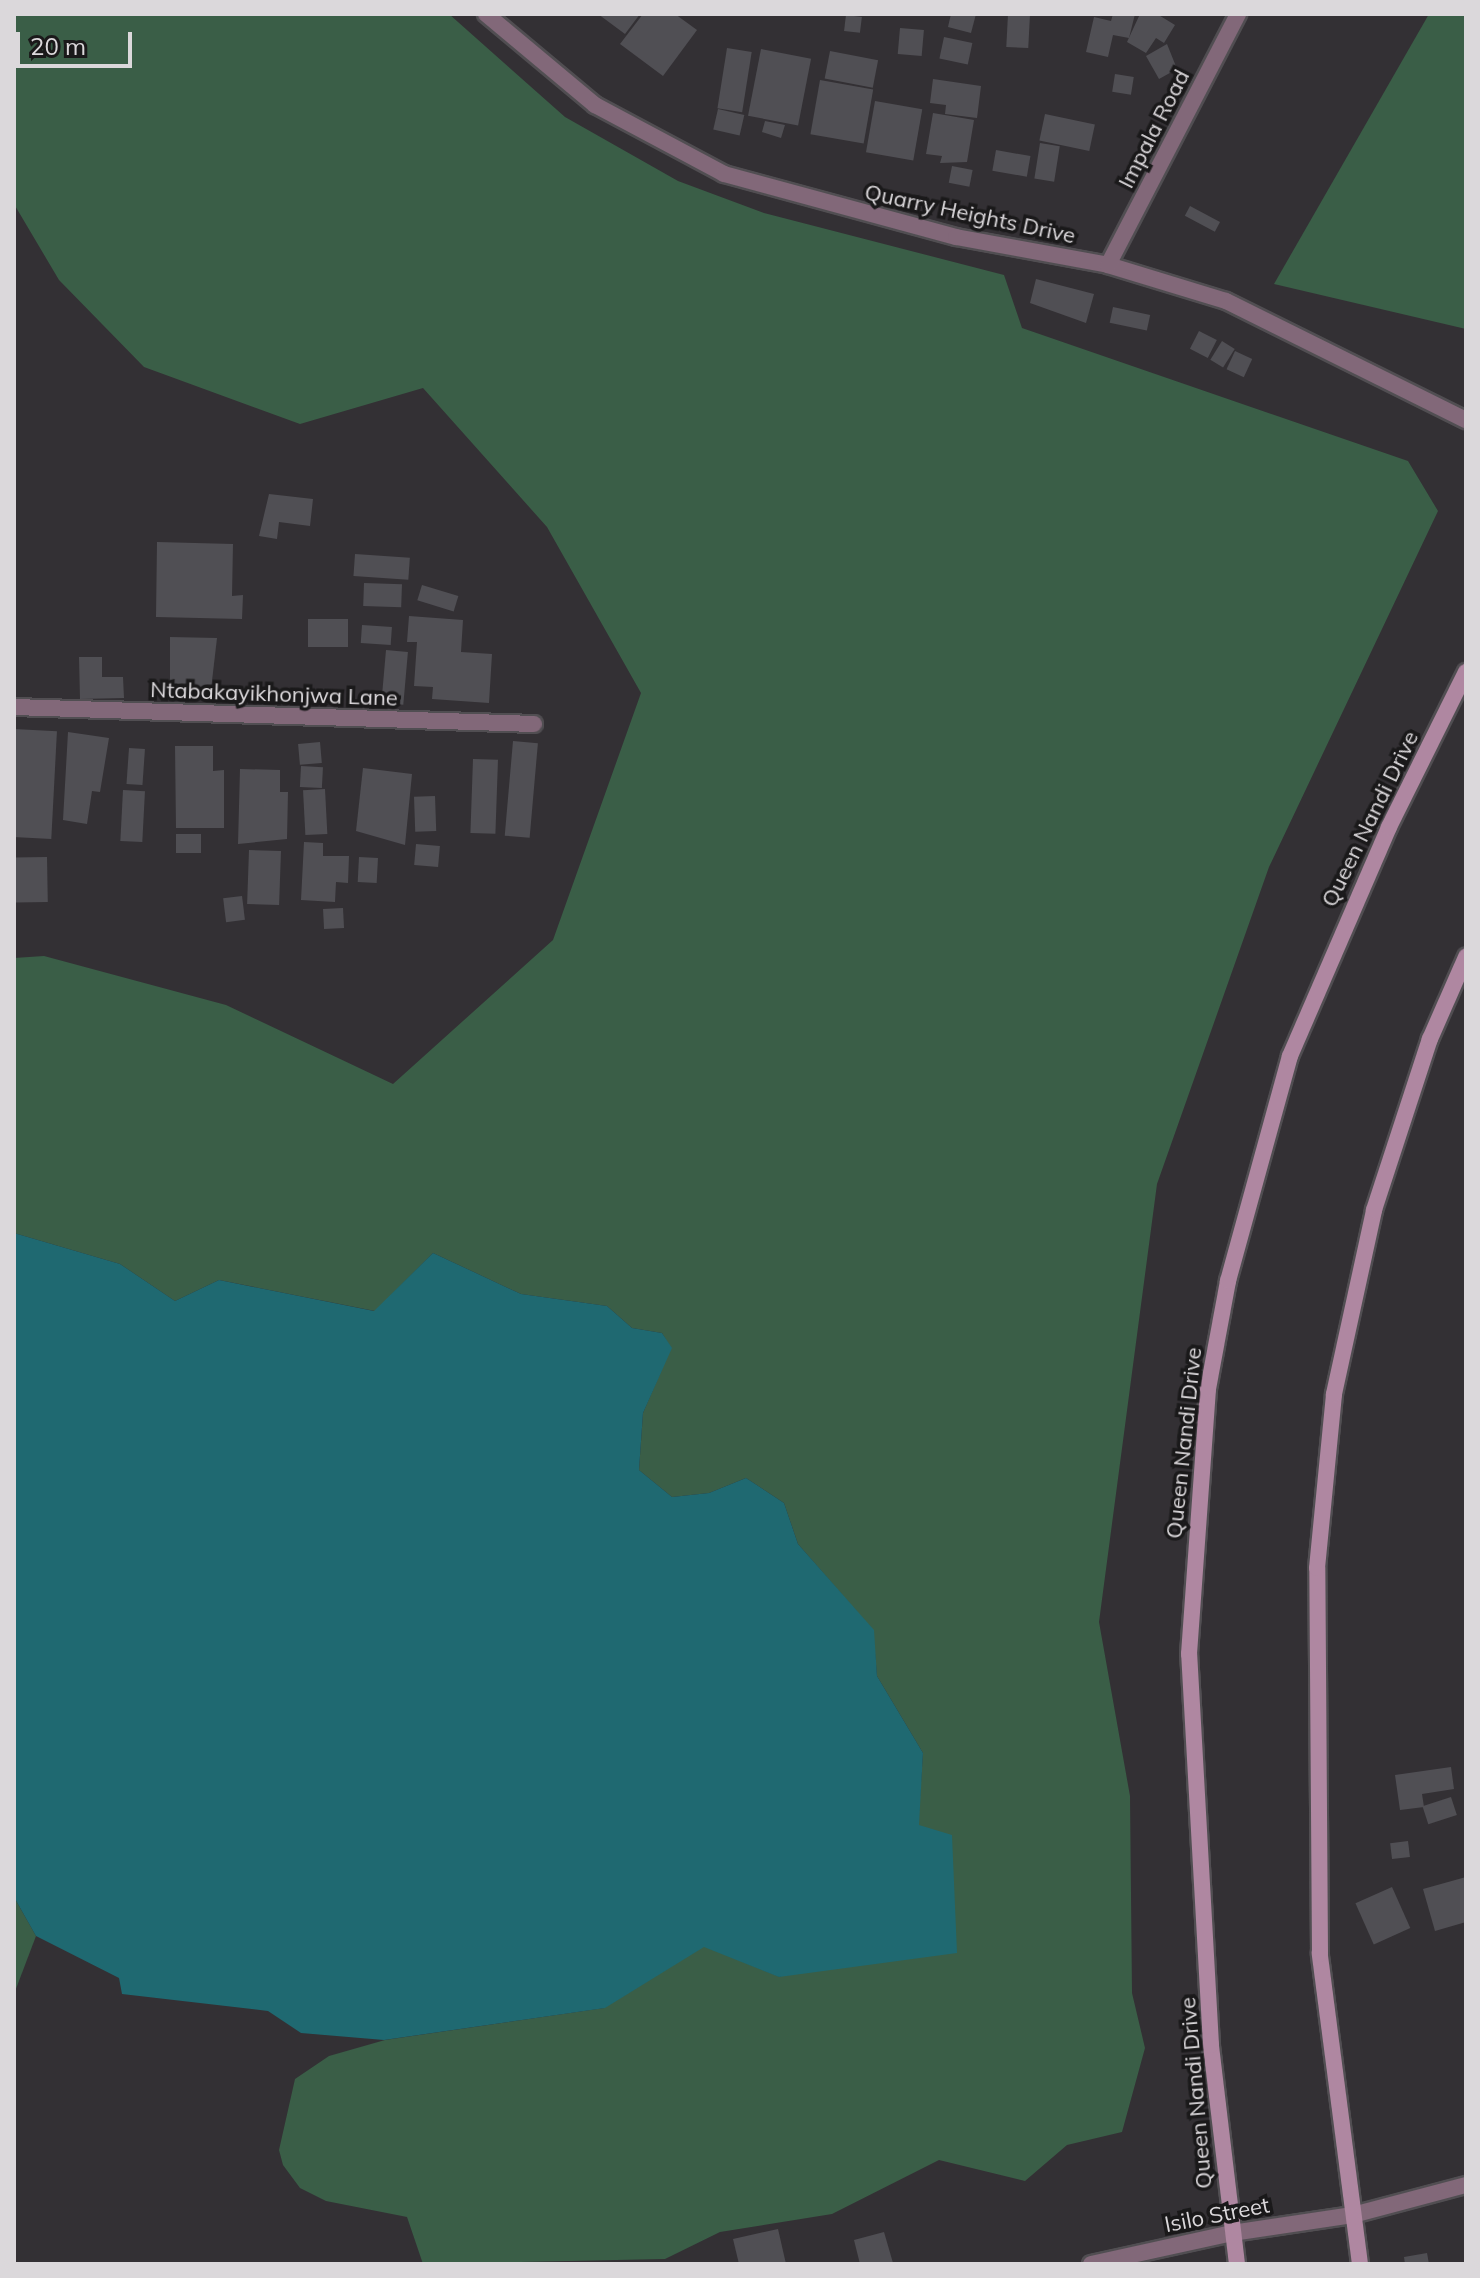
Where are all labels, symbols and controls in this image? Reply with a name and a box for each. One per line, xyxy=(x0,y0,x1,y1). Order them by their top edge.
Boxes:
scale bar xyxy=(20,16,136,66)
text: 20 m xyxy=(30,31,86,61)
street label: Impala Road xyxy=(1113,65,1195,193)
street label: Quarry Heights Drive xyxy=(862,179,1078,249)
street label: Ntabakayikhonjwa Lane xyxy=(150,676,398,712)
street label: Queen Nandi Drive xyxy=(1316,727,1424,911)
street label: Queen Nandi Drive xyxy=(1161,1346,1207,1540)
street label: Queen Nandi Drive xyxy=(1174,1996,1218,2190)
street label: Isilo Street xyxy=(1162,2192,1272,2238)

